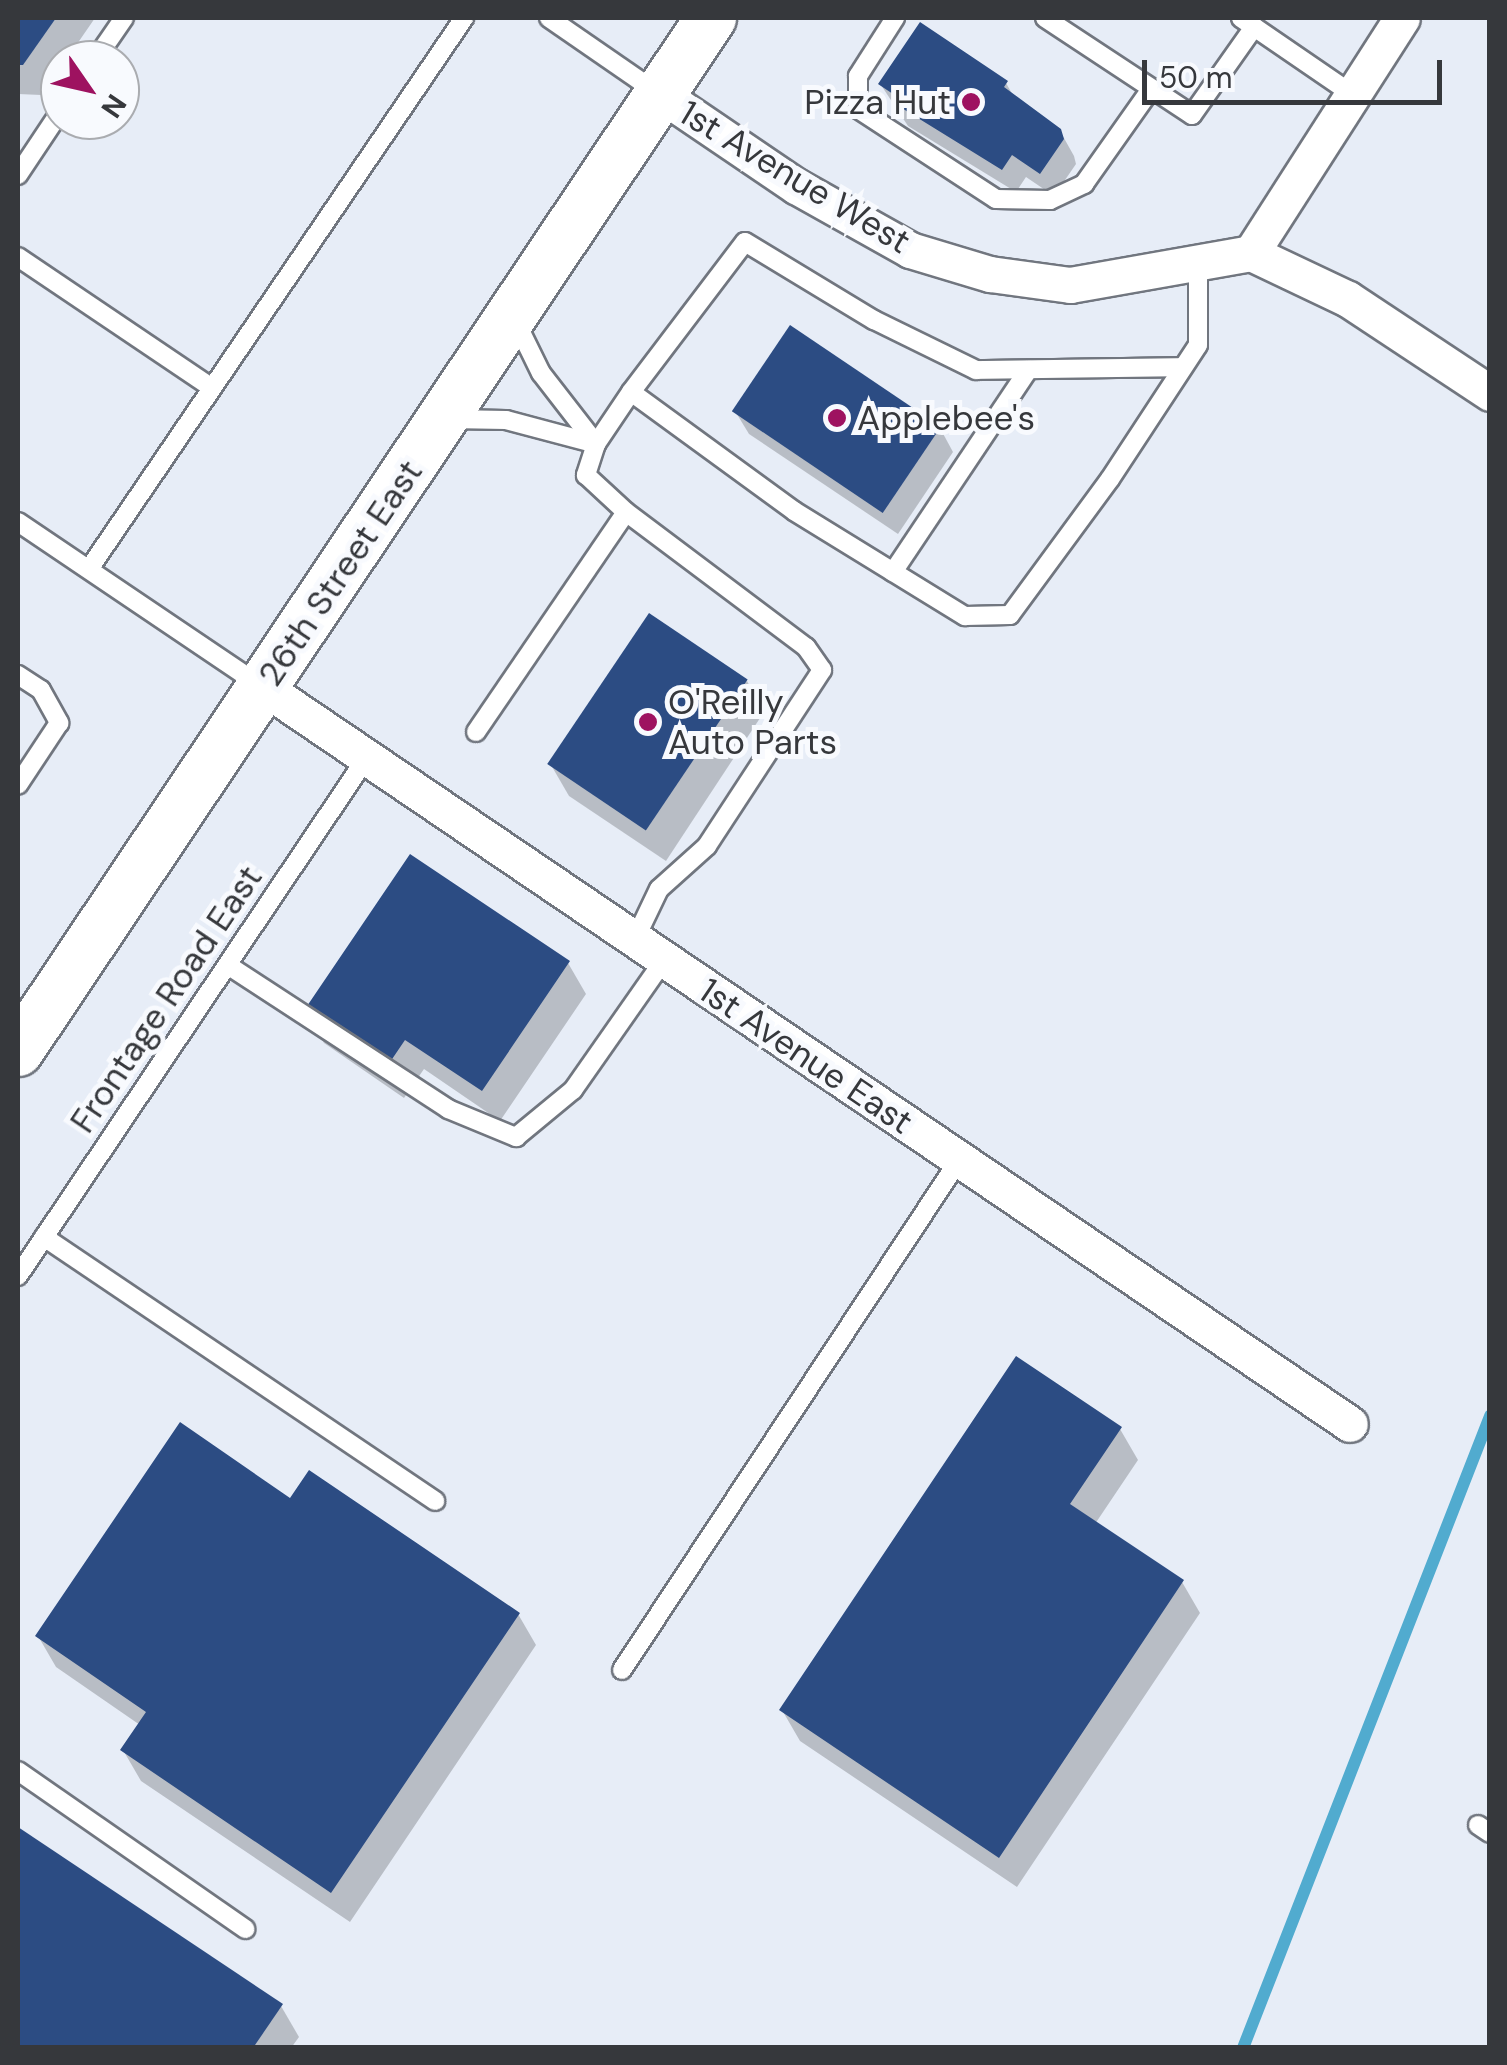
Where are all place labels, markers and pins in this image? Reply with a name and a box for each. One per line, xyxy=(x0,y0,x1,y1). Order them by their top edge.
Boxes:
place label: Pizza Hut xyxy=(804,81,951,123)
marker: Pizza Hut xyxy=(960,91,982,113)
place label: Applebee's xyxy=(857,397,1035,439)
marker: Applebee's xyxy=(826,407,848,429)
place label: O'Reilly Auto Parts xyxy=(668,681,837,763)
marker: O'Reilly Auto Parts xyxy=(637,711,659,733)

